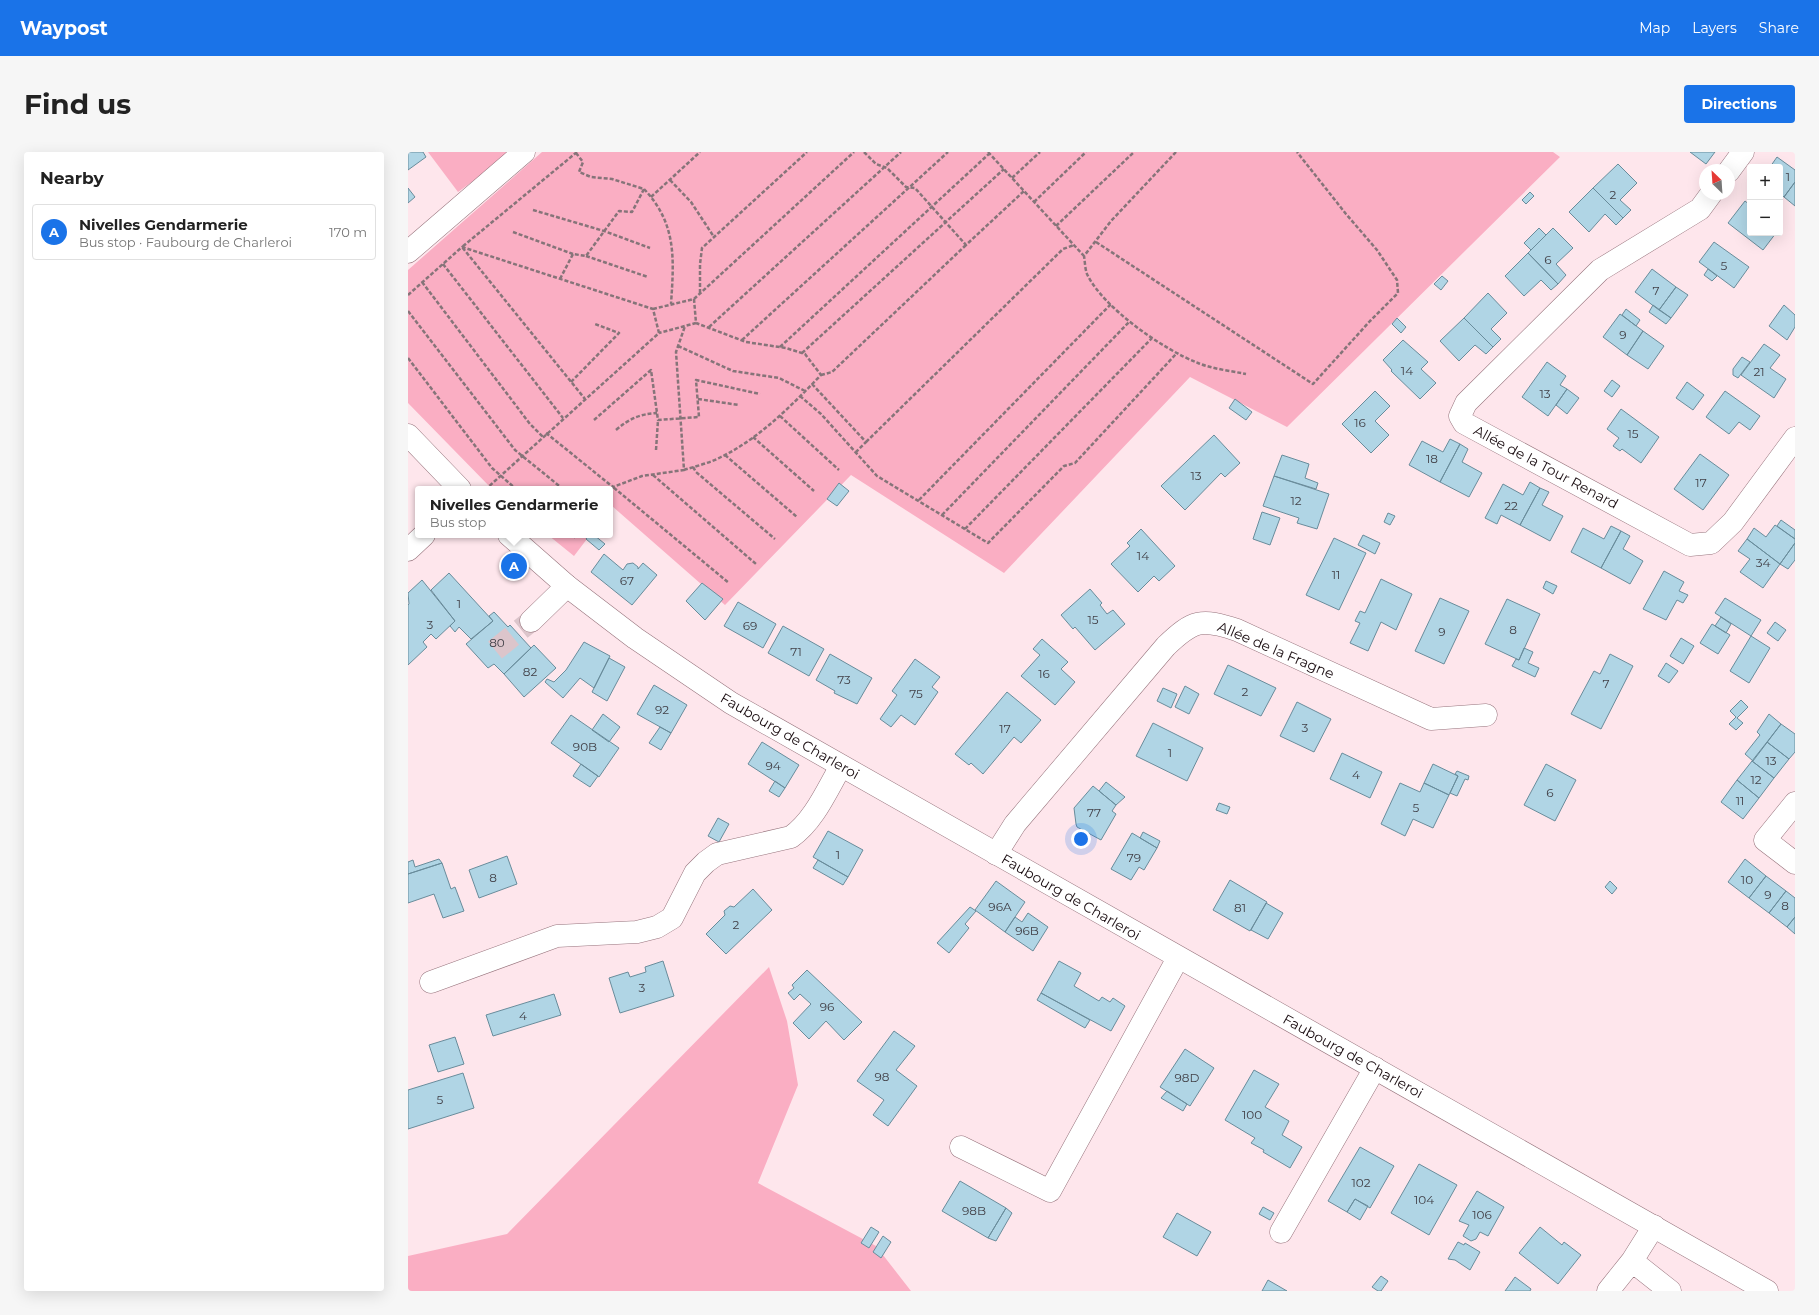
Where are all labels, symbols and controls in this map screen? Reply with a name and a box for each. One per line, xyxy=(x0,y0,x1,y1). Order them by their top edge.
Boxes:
text: Waypost xyxy=(20,17,108,40)
text: Map xyxy=(1639,19,1670,37)
text: Layers xyxy=(1692,19,1737,37)
text: Share xyxy=(1759,19,1799,37)
button: Directions xyxy=(1684,85,1795,123)
text: Find us xyxy=(24,87,131,121)
north arrow xyxy=(1699,164,1735,200)
map controls xyxy=(1747,164,1783,236)
button: + xyxy=(1747,164,1783,200)
text: Nearby xyxy=(40,168,104,188)
house number: 1 xyxy=(1786,169,1790,184)
house number: 2 xyxy=(1610,187,1617,202)
button: − xyxy=(1747,200,1783,236)
text: Nivelles Gendarmerie xyxy=(79,215,248,234)
text: A xyxy=(49,224,59,240)
text: 170 m xyxy=(329,224,367,240)
text: Bus stop · Faubourg de Charleroi xyxy=(79,234,292,250)
house number: 6 xyxy=(1544,252,1552,267)
house number: 5 xyxy=(1721,258,1728,273)
house number: 7 xyxy=(1652,283,1660,298)
house number: 9 xyxy=(1619,327,1627,342)
house number: 14 xyxy=(1401,363,1413,378)
house number: 21 xyxy=(1753,364,1765,379)
house number: 13 xyxy=(1539,386,1551,401)
house number: 16 xyxy=(1354,415,1366,430)
street label: Allée de la Tour Renard xyxy=(1471,421,1621,513)
house number: 15 xyxy=(1627,426,1639,441)
house number: 18 xyxy=(1426,451,1438,466)
house number: 13 xyxy=(1190,468,1202,483)
house number: 17 xyxy=(1695,475,1707,490)
popup xyxy=(415,486,613,538)
house number: 12 xyxy=(1290,493,1302,508)
text: Nivelles Gendarmerie xyxy=(430,495,598,514)
house number: 22 xyxy=(1504,498,1518,513)
text: Bus stop xyxy=(430,514,486,530)
house number: 14 xyxy=(1137,548,1149,563)
pin: A xyxy=(501,551,527,581)
house number: 34 xyxy=(1756,555,1770,570)
house number: 11 xyxy=(1332,567,1340,582)
house number: 67 xyxy=(620,573,634,588)
house number: 1 xyxy=(457,596,461,611)
house number: 15 xyxy=(1087,612,1099,627)
house number: 3 xyxy=(427,617,434,632)
street label: Allée de la Fragne xyxy=(1215,617,1337,683)
house number: 69 xyxy=(743,618,757,633)
house number: 8 xyxy=(1509,622,1517,637)
house number: 9 xyxy=(1438,624,1446,639)
house number: 80 xyxy=(489,635,505,650)
house number: 71 xyxy=(790,644,802,659)
house number: 82 xyxy=(523,664,537,679)
house number: 16 xyxy=(1038,666,1050,681)
house number: 73 xyxy=(837,672,851,687)
house number: 7 xyxy=(1602,676,1610,691)
house number: 2 xyxy=(1242,684,1249,699)
house number: 75 xyxy=(909,686,923,701)
street label: Faubourg de Charleroi xyxy=(717,689,863,783)
house number: 92 xyxy=(655,702,669,717)
house number: 3 xyxy=(1302,720,1309,735)
house number: 17 xyxy=(999,721,1011,736)
house number: 90B xyxy=(573,739,597,754)
house number: 1 xyxy=(1168,745,1172,760)
house number: 13 xyxy=(1765,753,1777,768)
house number: 94 xyxy=(765,758,781,773)
house number: 4 xyxy=(1352,767,1360,782)
house number: 12 xyxy=(1750,772,1762,787)
house number: 6 xyxy=(1546,785,1554,800)
house number: 11 xyxy=(1736,793,1744,808)
house number: 5 xyxy=(1413,800,1420,815)
house number: 77 xyxy=(1087,805,1101,820)
your location xyxy=(1071,829,1091,849)
house number: 1 xyxy=(836,847,840,862)
street label: Faubourg de Charleroi xyxy=(998,850,1144,944)
house number: 79 xyxy=(1127,850,1141,865)
house number: 8 xyxy=(489,870,497,885)
house number: 10 xyxy=(1741,872,1753,887)
house number: 9 xyxy=(1764,887,1772,902)
house number: 8 xyxy=(1781,898,1789,913)
house number: 96A xyxy=(988,899,1012,914)
house number: 81 xyxy=(1234,900,1246,915)
house number: 2 xyxy=(733,917,740,932)
house number: 96B xyxy=(1015,923,1039,938)
house number: 3 xyxy=(639,980,646,995)
house number: 96 xyxy=(820,999,834,1014)
house number: 4 xyxy=(519,1008,527,1023)
street label: Faubourg de Charleroi xyxy=(1280,1010,1426,1102)
house number: 98 xyxy=(875,1069,890,1084)
house number: 98D xyxy=(1175,1070,1200,1085)
house number: 5 xyxy=(437,1092,444,1107)
house number: 100 xyxy=(1242,1107,1262,1122)
house number: 102 xyxy=(1351,1175,1371,1190)
house number: 104 xyxy=(1414,1192,1434,1207)
house number: 98B xyxy=(962,1203,986,1218)
house number: 106 xyxy=(1472,1207,1492,1222)

